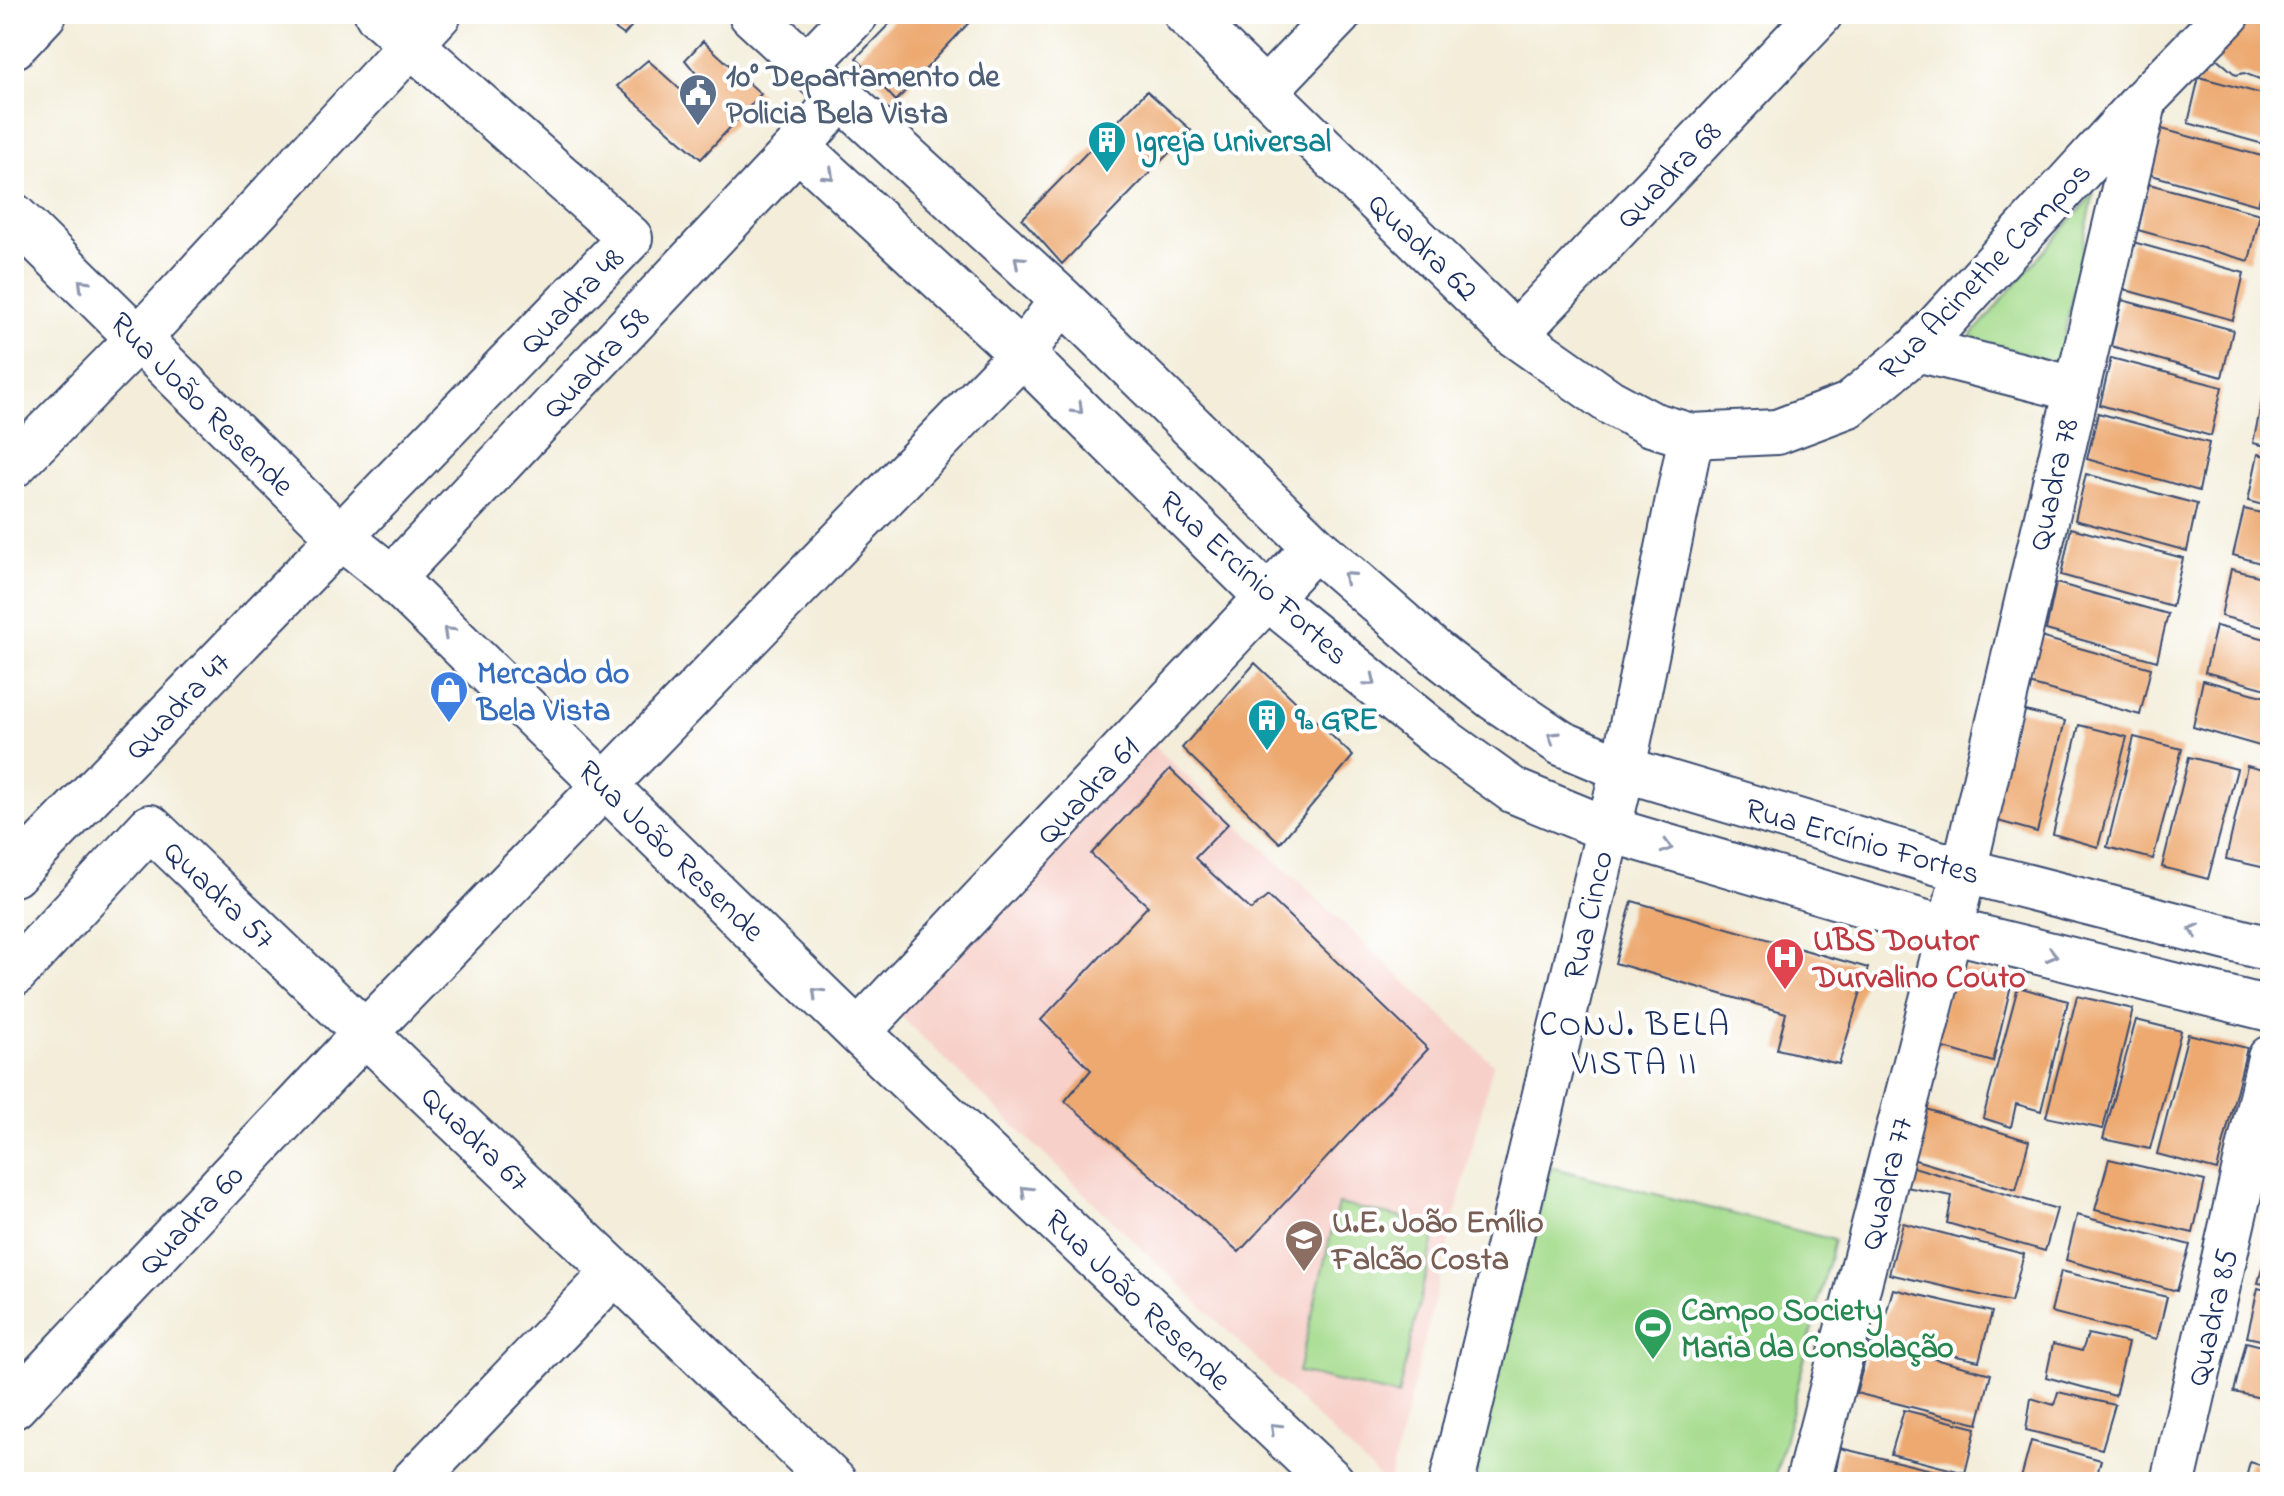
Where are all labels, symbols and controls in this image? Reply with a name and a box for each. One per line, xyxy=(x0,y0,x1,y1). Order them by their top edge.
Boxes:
place label: 10° Departamento de Policia Bela Vista xyxy=(726,55,1001,139)
public building icon: 10° Departamento de Policia Bela Vista xyxy=(677,72,719,127)
street label: Quadra 68 xyxy=(1607,111,1734,241)
building icon: Igreja Universal xyxy=(1086,119,1128,174)
place label: Igreja Universal xyxy=(1135,120,1331,168)
street label: Rua Acinethe Campos xyxy=(1869,152,2104,393)
one-way arrow xyxy=(820,166,835,180)
street label: Quadra 62 xyxy=(1355,183,1488,314)
street label: Quadra 48 xyxy=(510,238,637,367)
one-way arrow xyxy=(1014,257,1029,271)
one-way arrow xyxy=(77,279,92,293)
street label: Quadra 58 xyxy=(533,297,662,431)
street label: Rua João Resende xyxy=(97,302,304,509)
one-way arrow xyxy=(1069,400,1083,414)
street label: Quadra 78 xyxy=(2017,414,2093,556)
street label: Rua Ercínio Fortes xyxy=(1147,481,1358,678)
one-way arrow xyxy=(1343,572,1358,587)
one-way arrow xyxy=(443,627,457,641)
street label: Quadra 47 xyxy=(116,642,244,773)
place label: Mercado do Bela Vista xyxy=(475,652,629,736)
shop icon: Mercado do Bela Vista xyxy=(428,669,470,724)
one-way arrow xyxy=(1362,671,1376,686)
building icon: 9ª GRE xyxy=(1246,697,1288,752)
place label: 9ª GRE xyxy=(1294,698,1378,745)
street label: Quadra 61 xyxy=(1027,728,1152,857)
one-way arrow xyxy=(1547,731,1562,746)
street label: Rua João Resende xyxy=(565,751,774,955)
street label: Rua Ercínio Fortes xyxy=(1739,787,1985,899)
street label: Quadra 57 xyxy=(151,831,285,962)
one-way arrow xyxy=(1660,837,1674,854)
street label: Rua Cinco xyxy=(1553,847,1628,985)
place label: UBS Doutor Durvalino Couto xyxy=(1811,919,2026,1003)
one-way arrow xyxy=(2188,922,2202,939)
hospital icon: UBS Doutor Durvalino Couto xyxy=(1764,936,1806,991)
one-way arrow xyxy=(2045,946,2059,963)
one-way arrow xyxy=(812,987,826,1002)
district label: CONJ. BELA VISTA II xyxy=(1539,1002,1731,1091)
street label: Quadra 67 xyxy=(408,1076,539,1205)
street label: Quadra 77 xyxy=(1849,1112,1928,1255)
street label: Quadra 60 xyxy=(129,1155,257,1288)
one-way arrow xyxy=(1021,1186,1035,1201)
street label: Rua João Resende xyxy=(1032,1200,1241,1404)
place label: U.E. João Emílio Falcão Costa xyxy=(1330,1201,1544,1285)
school or university icon: U.E. João Emílio Falcão Costa xyxy=(1283,1218,1325,1273)
street label: Quadra 85 xyxy=(2176,1245,2253,1391)
place label: Campo Society Maria da Consolação xyxy=(1681,1289,1954,1373)
sports icon: Campo Society Maria da Consolação xyxy=(1632,1306,1674,1361)
one-way arrow xyxy=(1270,1423,1284,1438)

